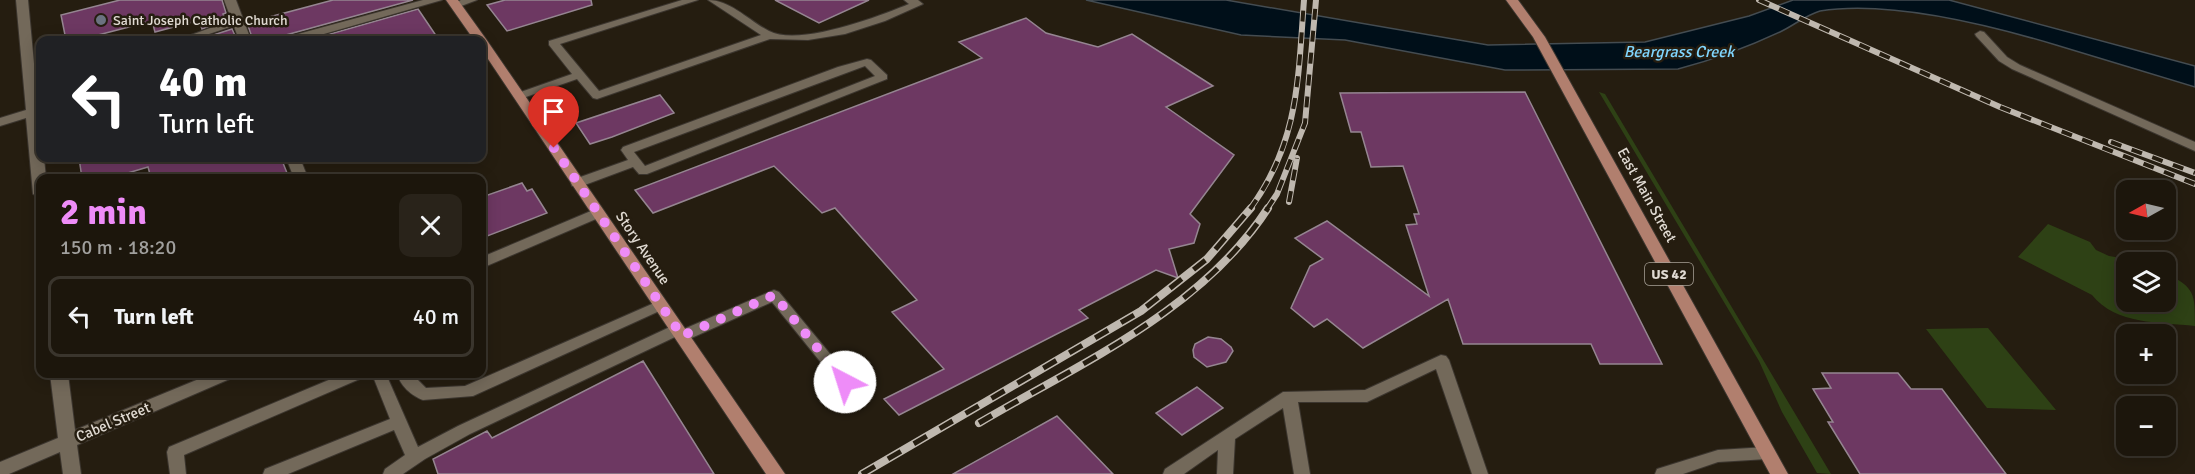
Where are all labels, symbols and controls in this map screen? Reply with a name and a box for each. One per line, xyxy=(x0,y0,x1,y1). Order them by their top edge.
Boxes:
place label: Saint Joseph Catholic Church xyxy=(113,12,288,29)
marker: Saint Joseph Catholic Church xyxy=(94,13,108,27)
water label: Beargrass Creek xyxy=(1624,42,1736,62)
text: 40 m xyxy=(159,57,248,108)
icon: left xyxy=(60,60,138,138)
pin xyxy=(528,86,579,148)
icon: arrive xyxy=(537,95,570,128)
text: Turn left xyxy=(159,108,254,141)
street label: East Main Street xyxy=(1614,145,1680,245)
north arrow xyxy=(2116,180,2176,240)
map controls xyxy=(2116,180,2176,456)
text: 2 min xyxy=(60,190,147,235)
button: close xyxy=(399,194,462,257)
street label: Story Avenue xyxy=(612,208,674,288)
text: 150 m · 18:20 xyxy=(60,235,176,260)
button: layers xyxy=(2116,252,2176,312)
road number: US 42 xyxy=(1645,263,1693,285)
icon: left xyxy=(63,300,96,333)
text: Turn left xyxy=(114,303,194,330)
text: 40 m xyxy=(413,303,459,330)
button: + xyxy=(2116,324,2176,384)
position arrow xyxy=(813,350,877,414)
button: − xyxy=(2116,396,2176,456)
street label: Cabel Street xyxy=(73,398,153,446)

